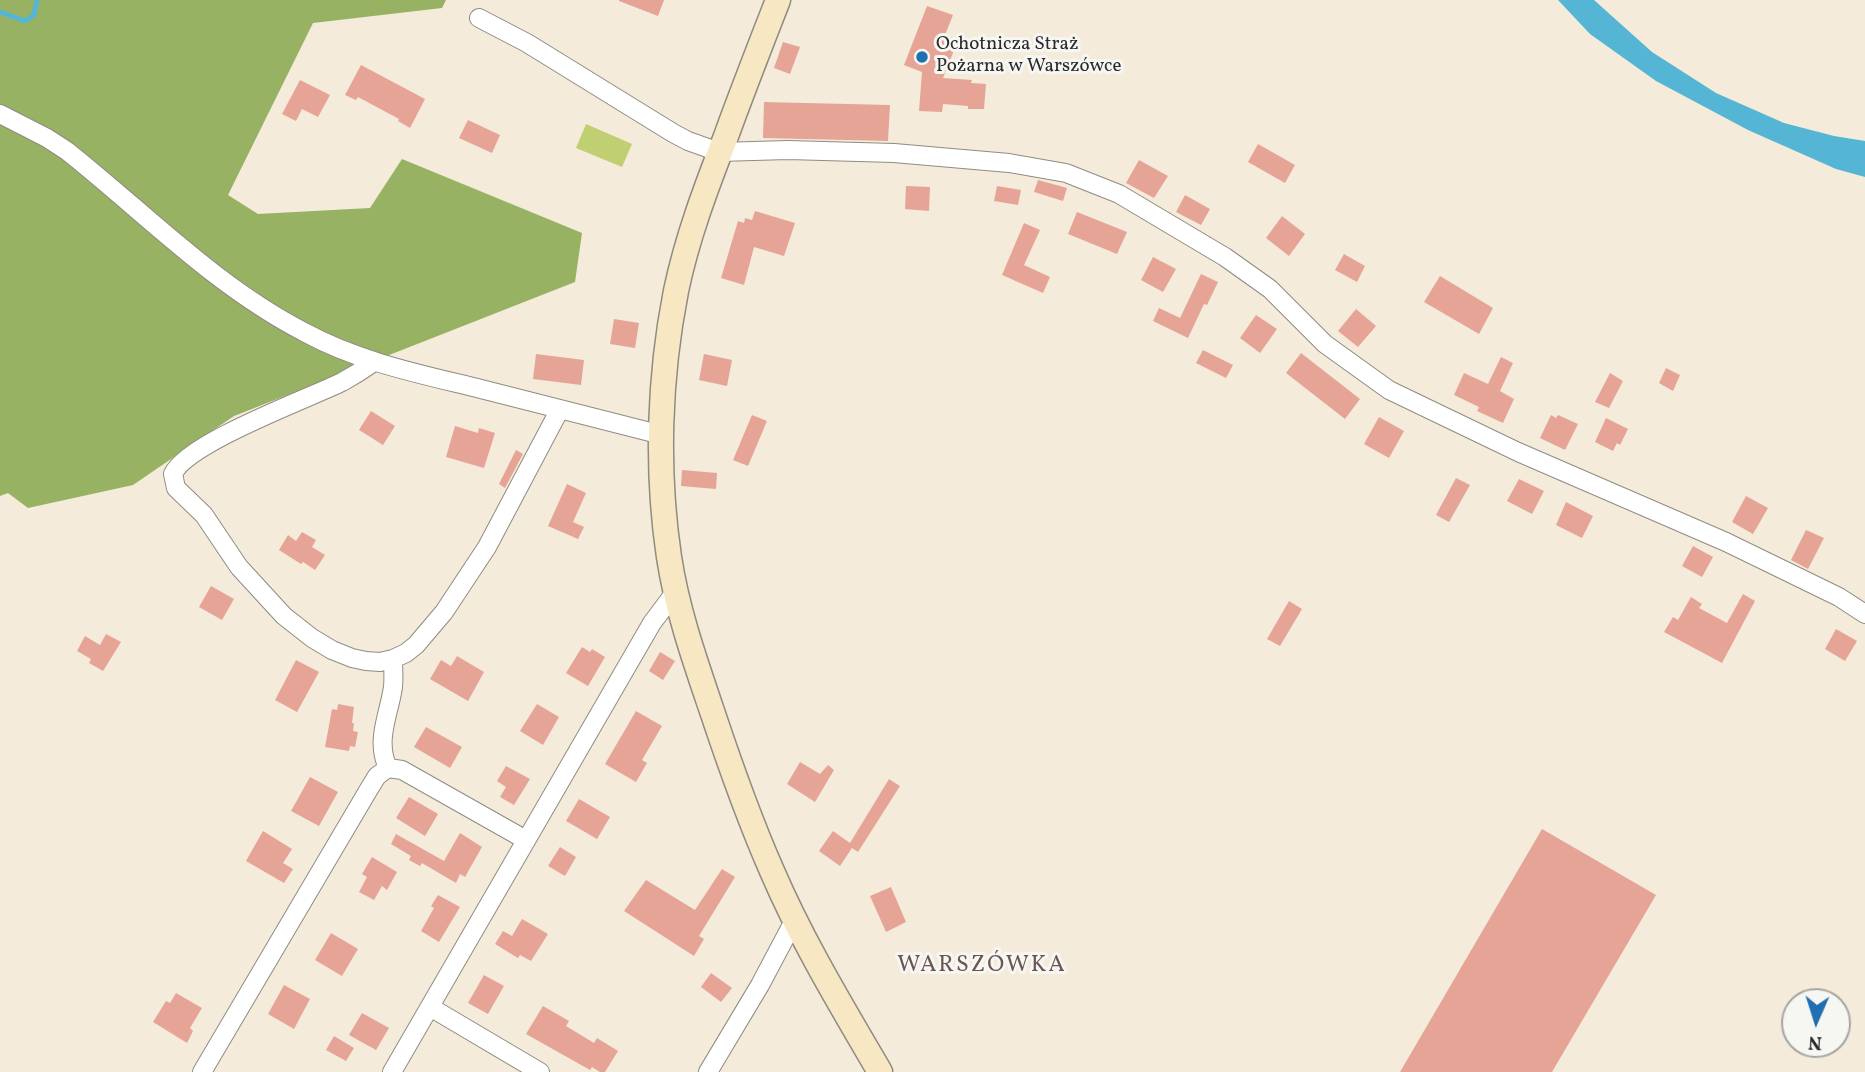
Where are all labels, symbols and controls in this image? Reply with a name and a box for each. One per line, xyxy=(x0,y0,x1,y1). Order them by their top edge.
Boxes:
place label: Ochotnicza Straż Pożarna w Warszówce xyxy=(936,35,1122,79)
marker: Ochotnicza Straż Pożarna w Warszówce xyxy=(914,49,930,65)
district label: WARSZÓWKA xyxy=(898,953,1066,981)
north arrow xyxy=(1781,988,1851,1058)
text: N xyxy=(1807,1029,1823,1055)

